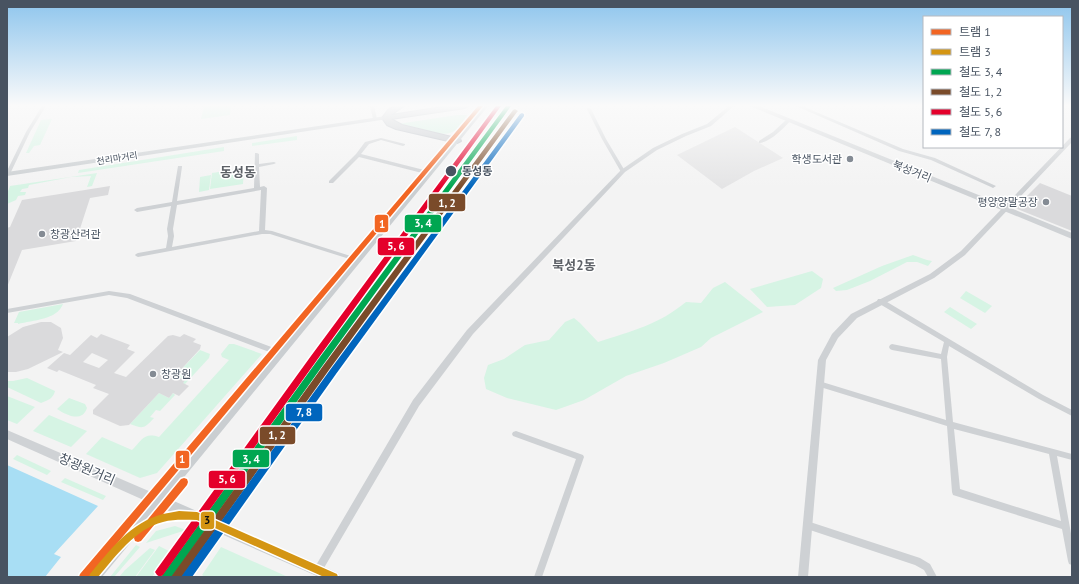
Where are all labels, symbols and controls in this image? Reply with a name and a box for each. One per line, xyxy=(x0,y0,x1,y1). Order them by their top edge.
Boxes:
legend xyxy=(923,16,1063,148)
text: 트램 1 xyxy=(959,24,991,39)
text: 트램 3 xyxy=(959,44,991,59)
text: 철도 3, 4 xyxy=(959,64,1003,79)
text: 철도 1, 2 xyxy=(959,84,1002,99)
text: 철도 5, 6 xyxy=(959,104,1002,119)
text: 철도 7, 8 xyxy=(959,124,1001,139)
street label: 천리마거리 xyxy=(96,149,138,167)
place label: 학생도서관 xyxy=(791,152,842,166)
marker: 학생도서관 xyxy=(845,154,855,164)
street label: 북성거리 xyxy=(891,157,933,185)
district label: 동성동 xyxy=(220,164,256,181)
marker: 동성동 xyxy=(444,164,458,178)
place label: 동성동 xyxy=(462,164,492,178)
line badge: 1, 2 xyxy=(428,193,466,212)
place label: 평양양말공장 xyxy=(977,195,1038,209)
text: 1, 2 xyxy=(438,196,456,210)
marker: 평양양말공장 xyxy=(1041,197,1051,207)
line badge: 1 xyxy=(374,214,389,233)
line badge: 3, 4 xyxy=(404,214,442,233)
text: 3, 4 xyxy=(414,216,432,230)
text: 1 xyxy=(379,217,385,231)
place label: 창광산려관 xyxy=(50,227,101,241)
marker: 창광산려관 xyxy=(37,229,47,239)
line badge: 5, 6 xyxy=(377,237,415,256)
text: 5, 6 xyxy=(387,239,405,253)
district label: 북성2동 xyxy=(552,257,596,274)
place label: 창광원 xyxy=(161,367,191,381)
marker: 창광원 xyxy=(148,369,158,379)
line badge: 7, 8 xyxy=(285,403,323,422)
text: 7, 8 xyxy=(296,405,312,419)
line badge: 1, 2 xyxy=(259,426,296,445)
text: 1, 2 xyxy=(268,428,286,442)
street label: 창광원거리 xyxy=(56,449,118,489)
line badge: 3, 4 xyxy=(232,449,270,468)
line badge: 1 xyxy=(175,450,190,469)
text: 1 xyxy=(179,452,185,466)
text: 3, 4 xyxy=(242,452,260,466)
line badge: 5, 6 xyxy=(208,470,246,489)
text: 5, 6 xyxy=(218,472,236,486)
line badge: 3 xyxy=(200,511,215,530)
text: 3 xyxy=(204,513,210,527)

